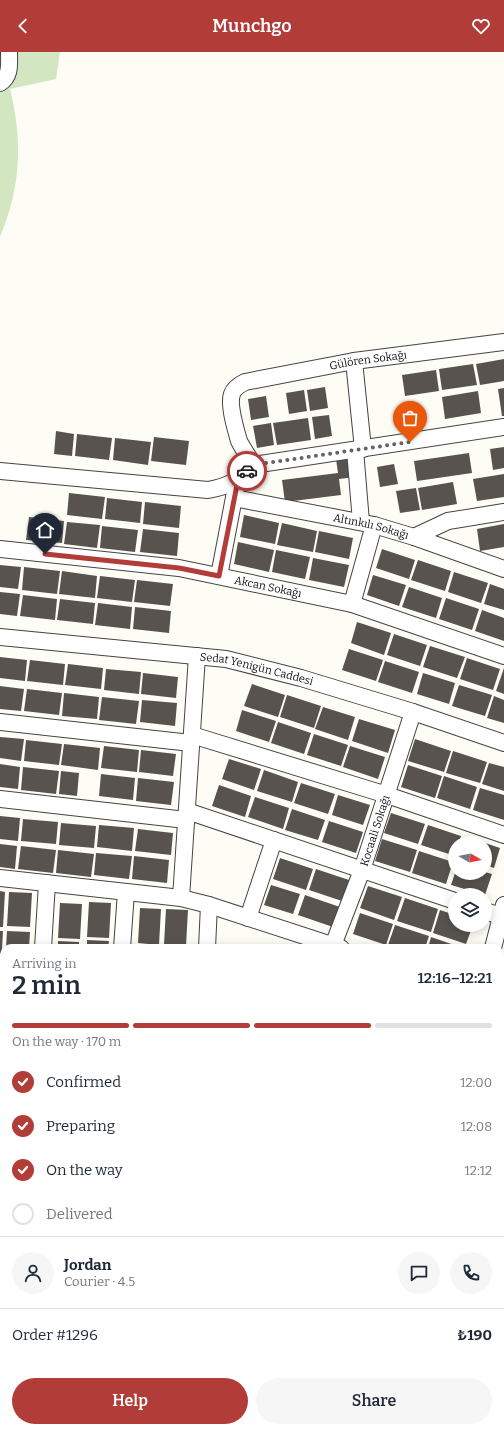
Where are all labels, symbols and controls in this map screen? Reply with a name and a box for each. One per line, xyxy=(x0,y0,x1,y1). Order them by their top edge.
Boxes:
icon: back xyxy=(12,15,34,37)
text: Munchgo xyxy=(212,15,292,37)
icon: heart xyxy=(470,15,492,37)
street label: Gülören Sokağı xyxy=(328,348,408,373)
pin xyxy=(393,401,427,442)
icon: bag xyxy=(399,407,421,429)
courier xyxy=(227,451,267,491)
icon: car xyxy=(236,460,258,482)
street label: Altınkılı Sokağı xyxy=(332,511,411,542)
pin xyxy=(28,513,62,554)
icon: home xyxy=(34,519,56,541)
street label: Akcan Sokağı xyxy=(233,574,303,600)
street label: Sedat Yenigün Caddesi xyxy=(199,650,316,689)
street label: Kocaali Sokağı xyxy=(358,793,393,868)
north arrow xyxy=(448,836,492,880)
map controls xyxy=(448,836,492,932)
button: layers xyxy=(448,888,492,932)
text: Arriving in xyxy=(12,956,77,971)
text: 12:16–12:21 xyxy=(417,969,492,987)
text: 2 min xyxy=(12,970,81,1001)
text: On the way · 170 m xyxy=(12,1034,121,1049)
icon: check xyxy=(12,1071,34,1093)
text: Confirmed xyxy=(46,1073,121,1091)
text: 12:00 xyxy=(460,1075,492,1090)
icon: check xyxy=(12,1115,34,1137)
text: Preparing xyxy=(46,1117,115,1135)
text: 12:08 xyxy=(461,1119,492,1134)
icon: check xyxy=(12,1159,34,1181)
text: On the way xyxy=(46,1161,123,1179)
text: 12:12 xyxy=(465,1163,492,1178)
text: Delivered xyxy=(46,1205,113,1223)
button: person xyxy=(12,1252,54,1294)
button: chat xyxy=(398,1252,440,1294)
button: phone xyxy=(450,1252,492,1294)
text: Jordan xyxy=(64,1256,111,1274)
text: Courier · 4.5 xyxy=(64,1274,135,1289)
text: Order #1296 xyxy=(12,1326,98,1344)
text: ₺190 xyxy=(457,1326,492,1344)
button: Help xyxy=(12,1378,248,1424)
button: Share xyxy=(256,1378,492,1424)

